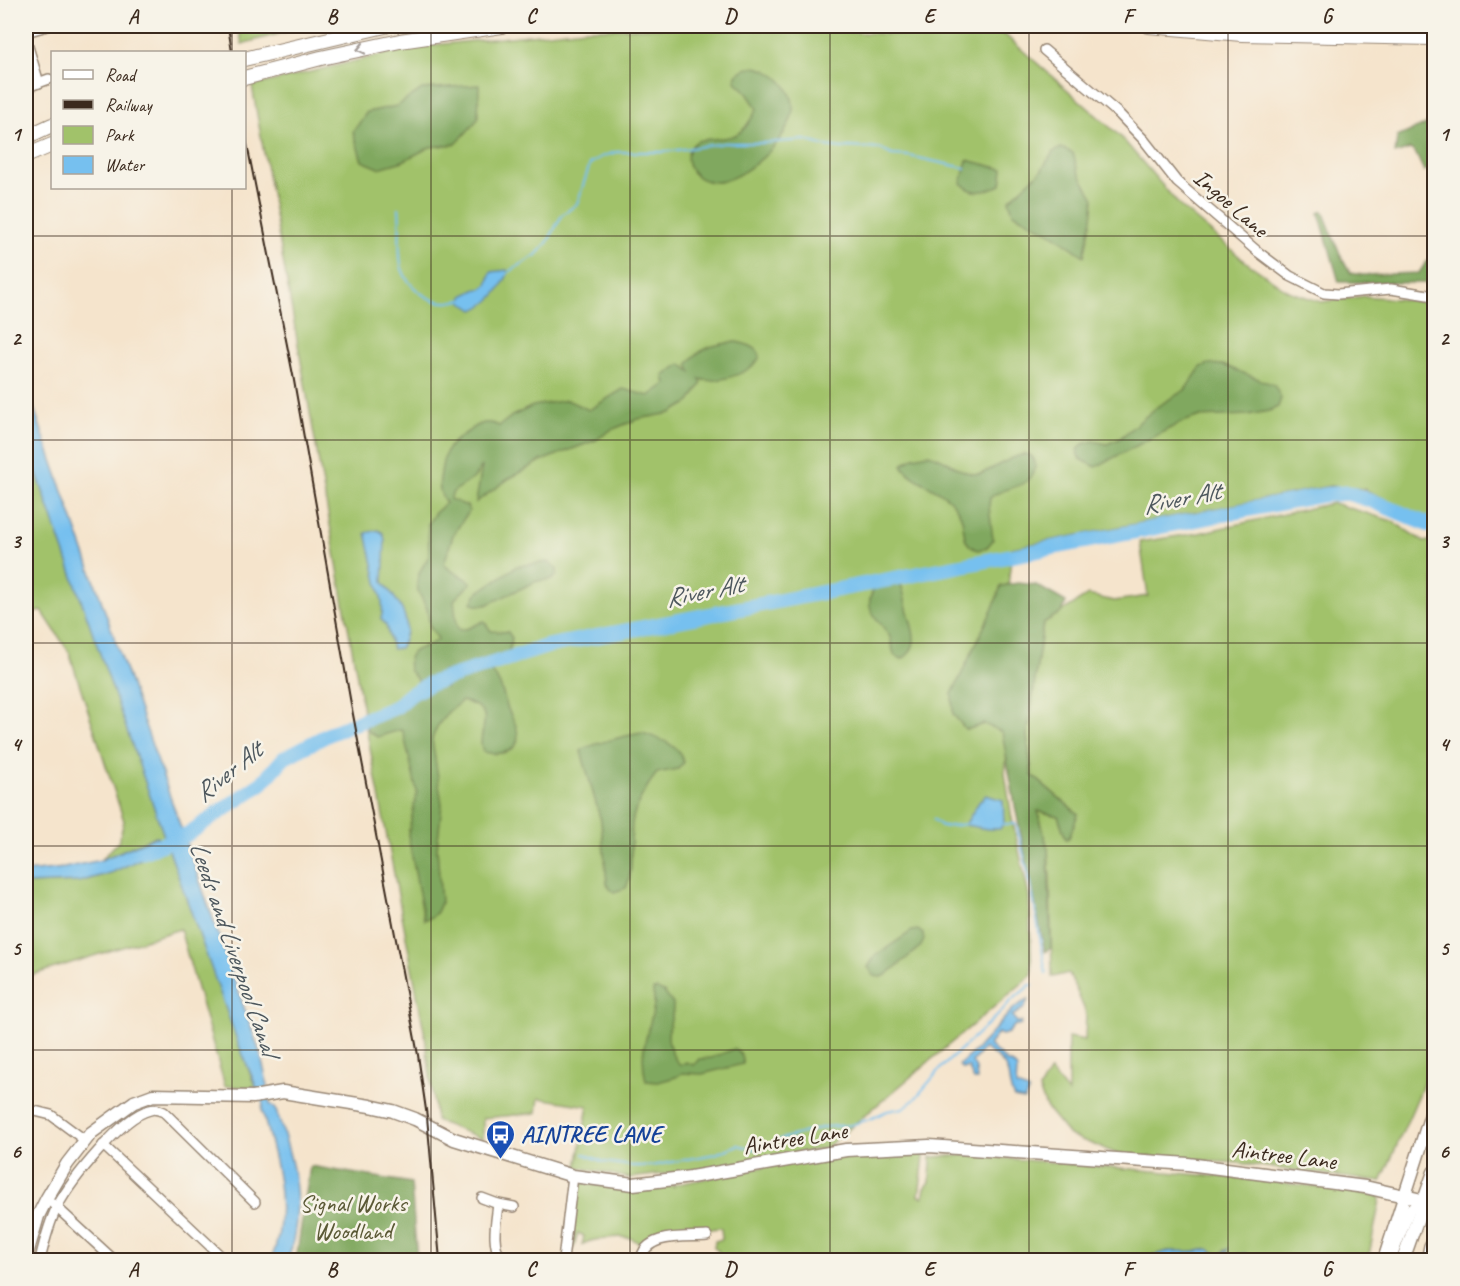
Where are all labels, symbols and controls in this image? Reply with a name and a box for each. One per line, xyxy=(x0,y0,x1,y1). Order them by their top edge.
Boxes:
text: A xyxy=(128,4,140,29)
text: B xyxy=(327,4,339,29)
text: C xyxy=(526,4,538,29)
text: D xyxy=(724,4,738,29)
text: E xyxy=(924,4,938,29)
text: F xyxy=(1123,4,1137,29)
text: G xyxy=(1322,4,1335,29)
one-way arrow xyxy=(357,42,367,55)
legend xyxy=(51,51,246,189)
text: Road xyxy=(105,64,138,86)
text: Railway xyxy=(105,94,153,116)
text: 1 xyxy=(12,122,23,147)
text: 1 xyxy=(1440,122,1451,147)
text: Park xyxy=(105,124,135,146)
text: Water xyxy=(105,154,146,176)
street label: Ingoe Lane xyxy=(1187,162,1276,245)
text: 2 xyxy=(12,326,23,351)
text: 2 xyxy=(1440,326,1451,351)
water label: River Alt xyxy=(1140,473,1228,522)
text: 3 xyxy=(12,529,23,554)
text: 3 xyxy=(1440,529,1451,554)
water label: River Alt xyxy=(663,566,751,615)
water label: River Alt xyxy=(187,731,273,809)
text: 4 xyxy=(12,732,24,757)
text: 4 xyxy=(1440,732,1452,757)
water label: Leeds and Liverpool Canal xyxy=(182,837,289,1067)
text: 5 xyxy=(12,936,23,961)
text: 5 xyxy=(1440,936,1451,961)
street label: Aintree Lane xyxy=(741,1115,851,1161)
bus stop icon: AINTREE LANE xyxy=(484,1118,516,1160)
place label: AINTREE LANE xyxy=(521,1119,666,1149)
street label: Aintree Lane xyxy=(1230,1134,1340,1177)
text: 6 xyxy=(11,1139,22,1164)
text: 6 xyxy=(1439,1139,1450,1164)
park label: Signal Works Woodland xyxy=(300,1188,408,1246)
text: A xyxy=(128,1257,140,1282)
text: B xyxy=(327,1257,339,1282)
text: C xyxy=(526,1257,538,1282)
text: D xyxy=(724,1257,738,1282)
text: E xyxy=(924,1257,938,1282)
text: F xyxy=(1123,1257,1137,1282)
text: G xyxy=(1322,1257,1335,1282)

